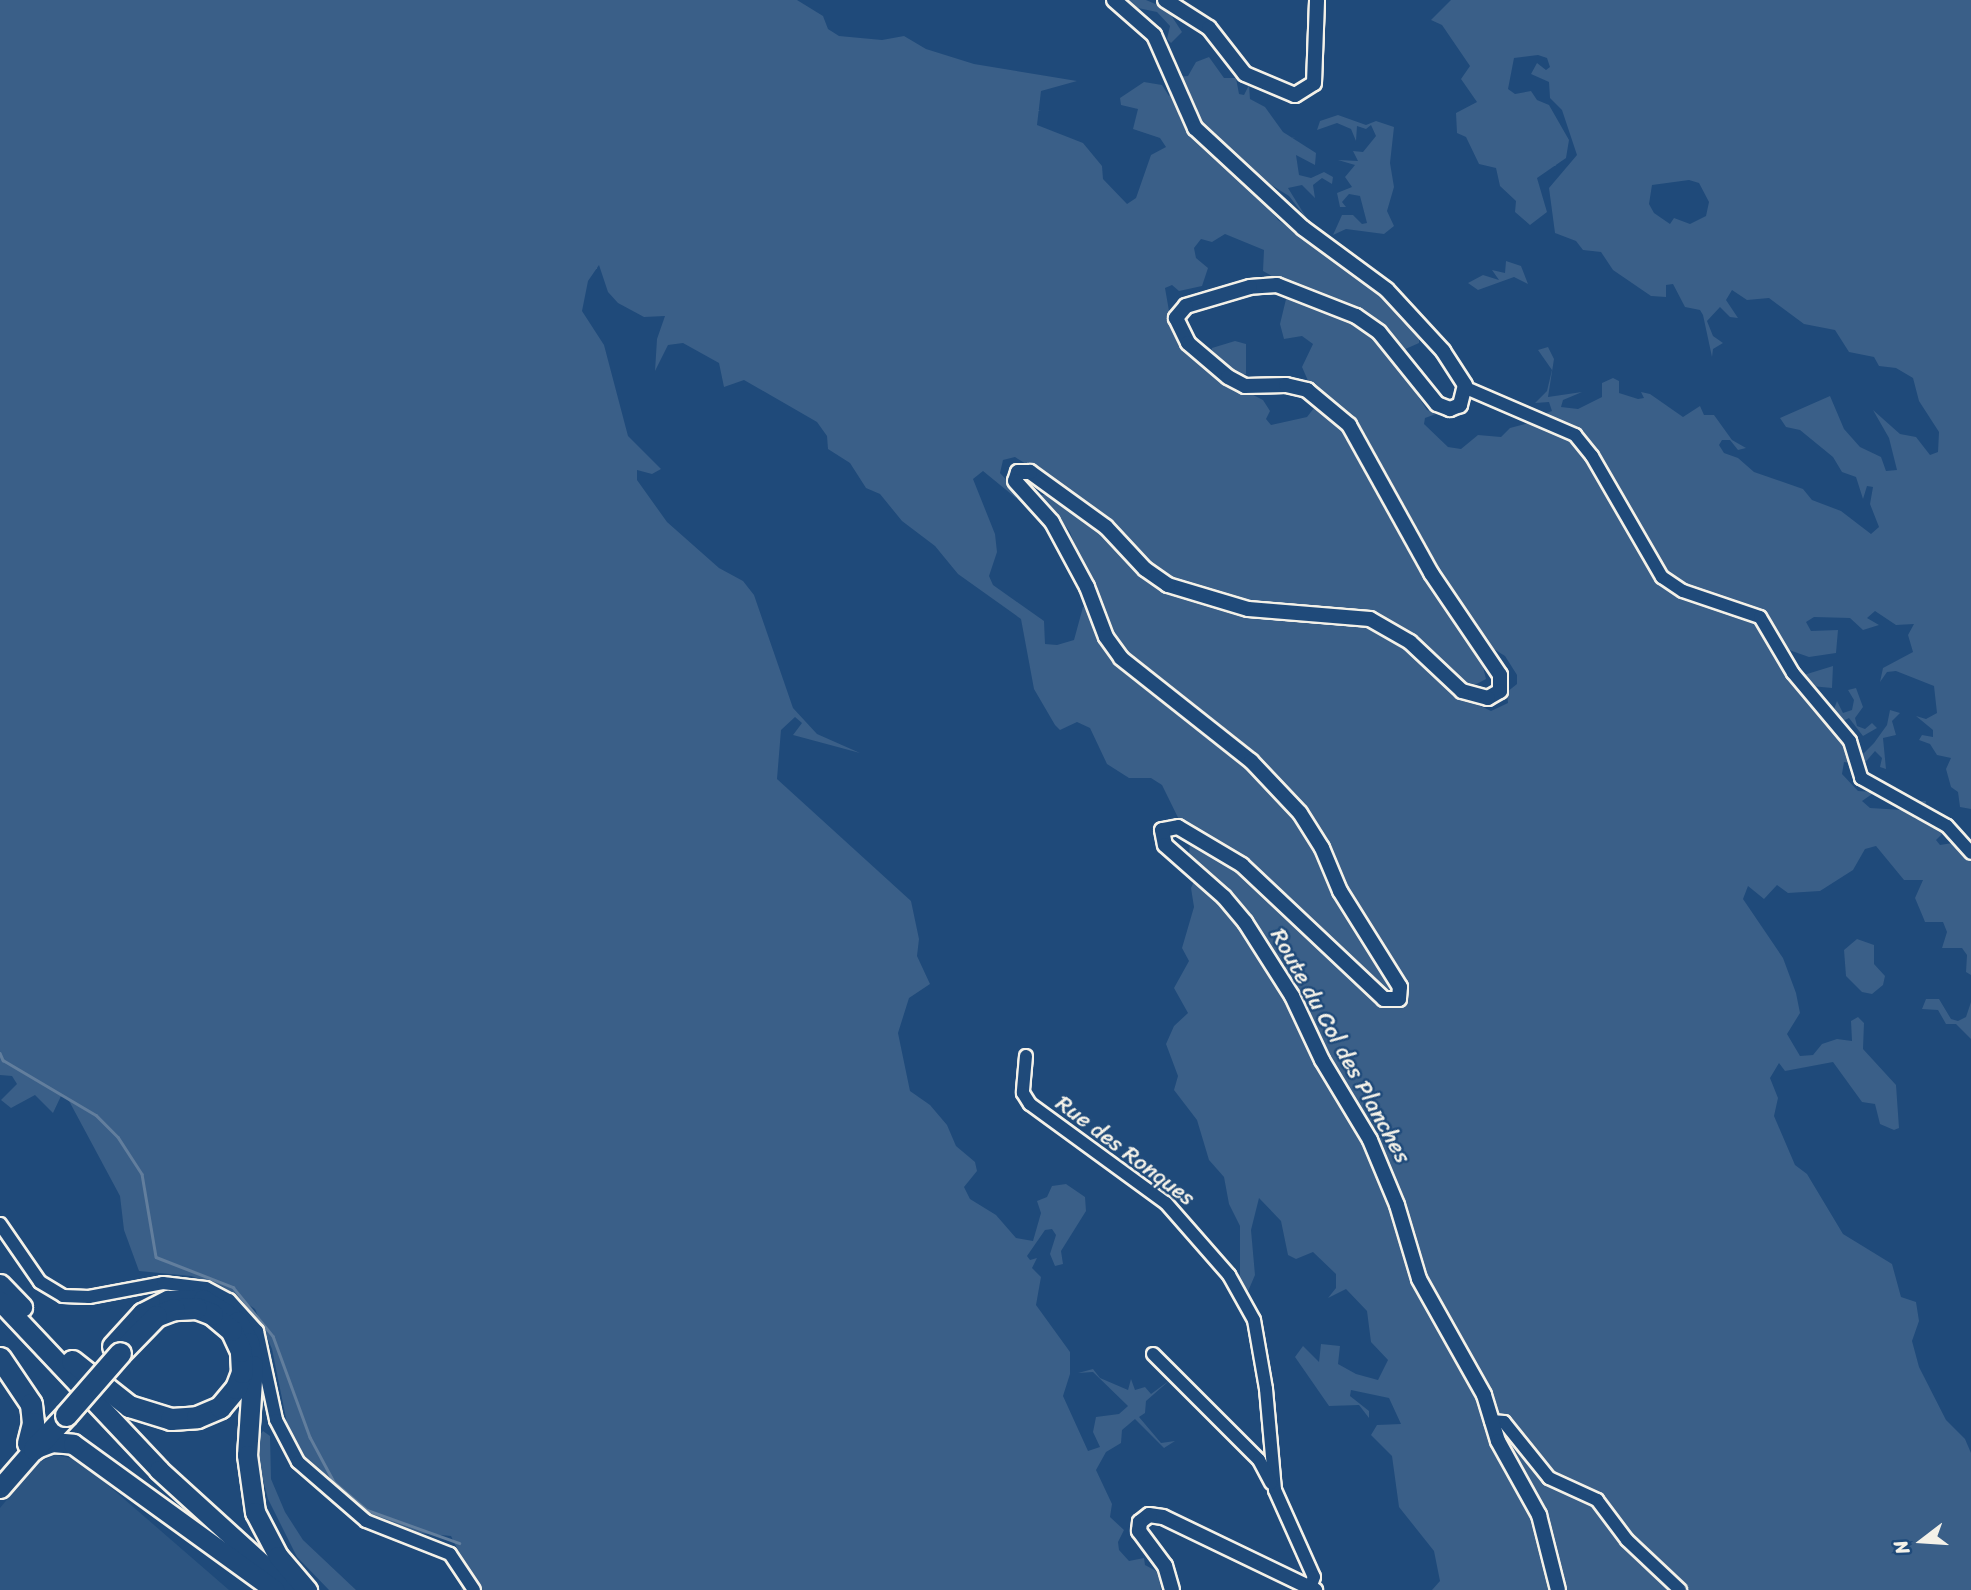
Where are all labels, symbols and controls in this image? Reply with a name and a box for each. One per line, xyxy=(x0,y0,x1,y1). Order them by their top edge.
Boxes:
street label: Route du Col des Planches xyxy=(1264,923,1416,1169)
street label: Rue des Ronques xyxy=(1050,1090,1200,1212)
north arrow xyxy=(1887,1506,1957,1576)
text: N xyxy=(1884,1536,1919,1558)

